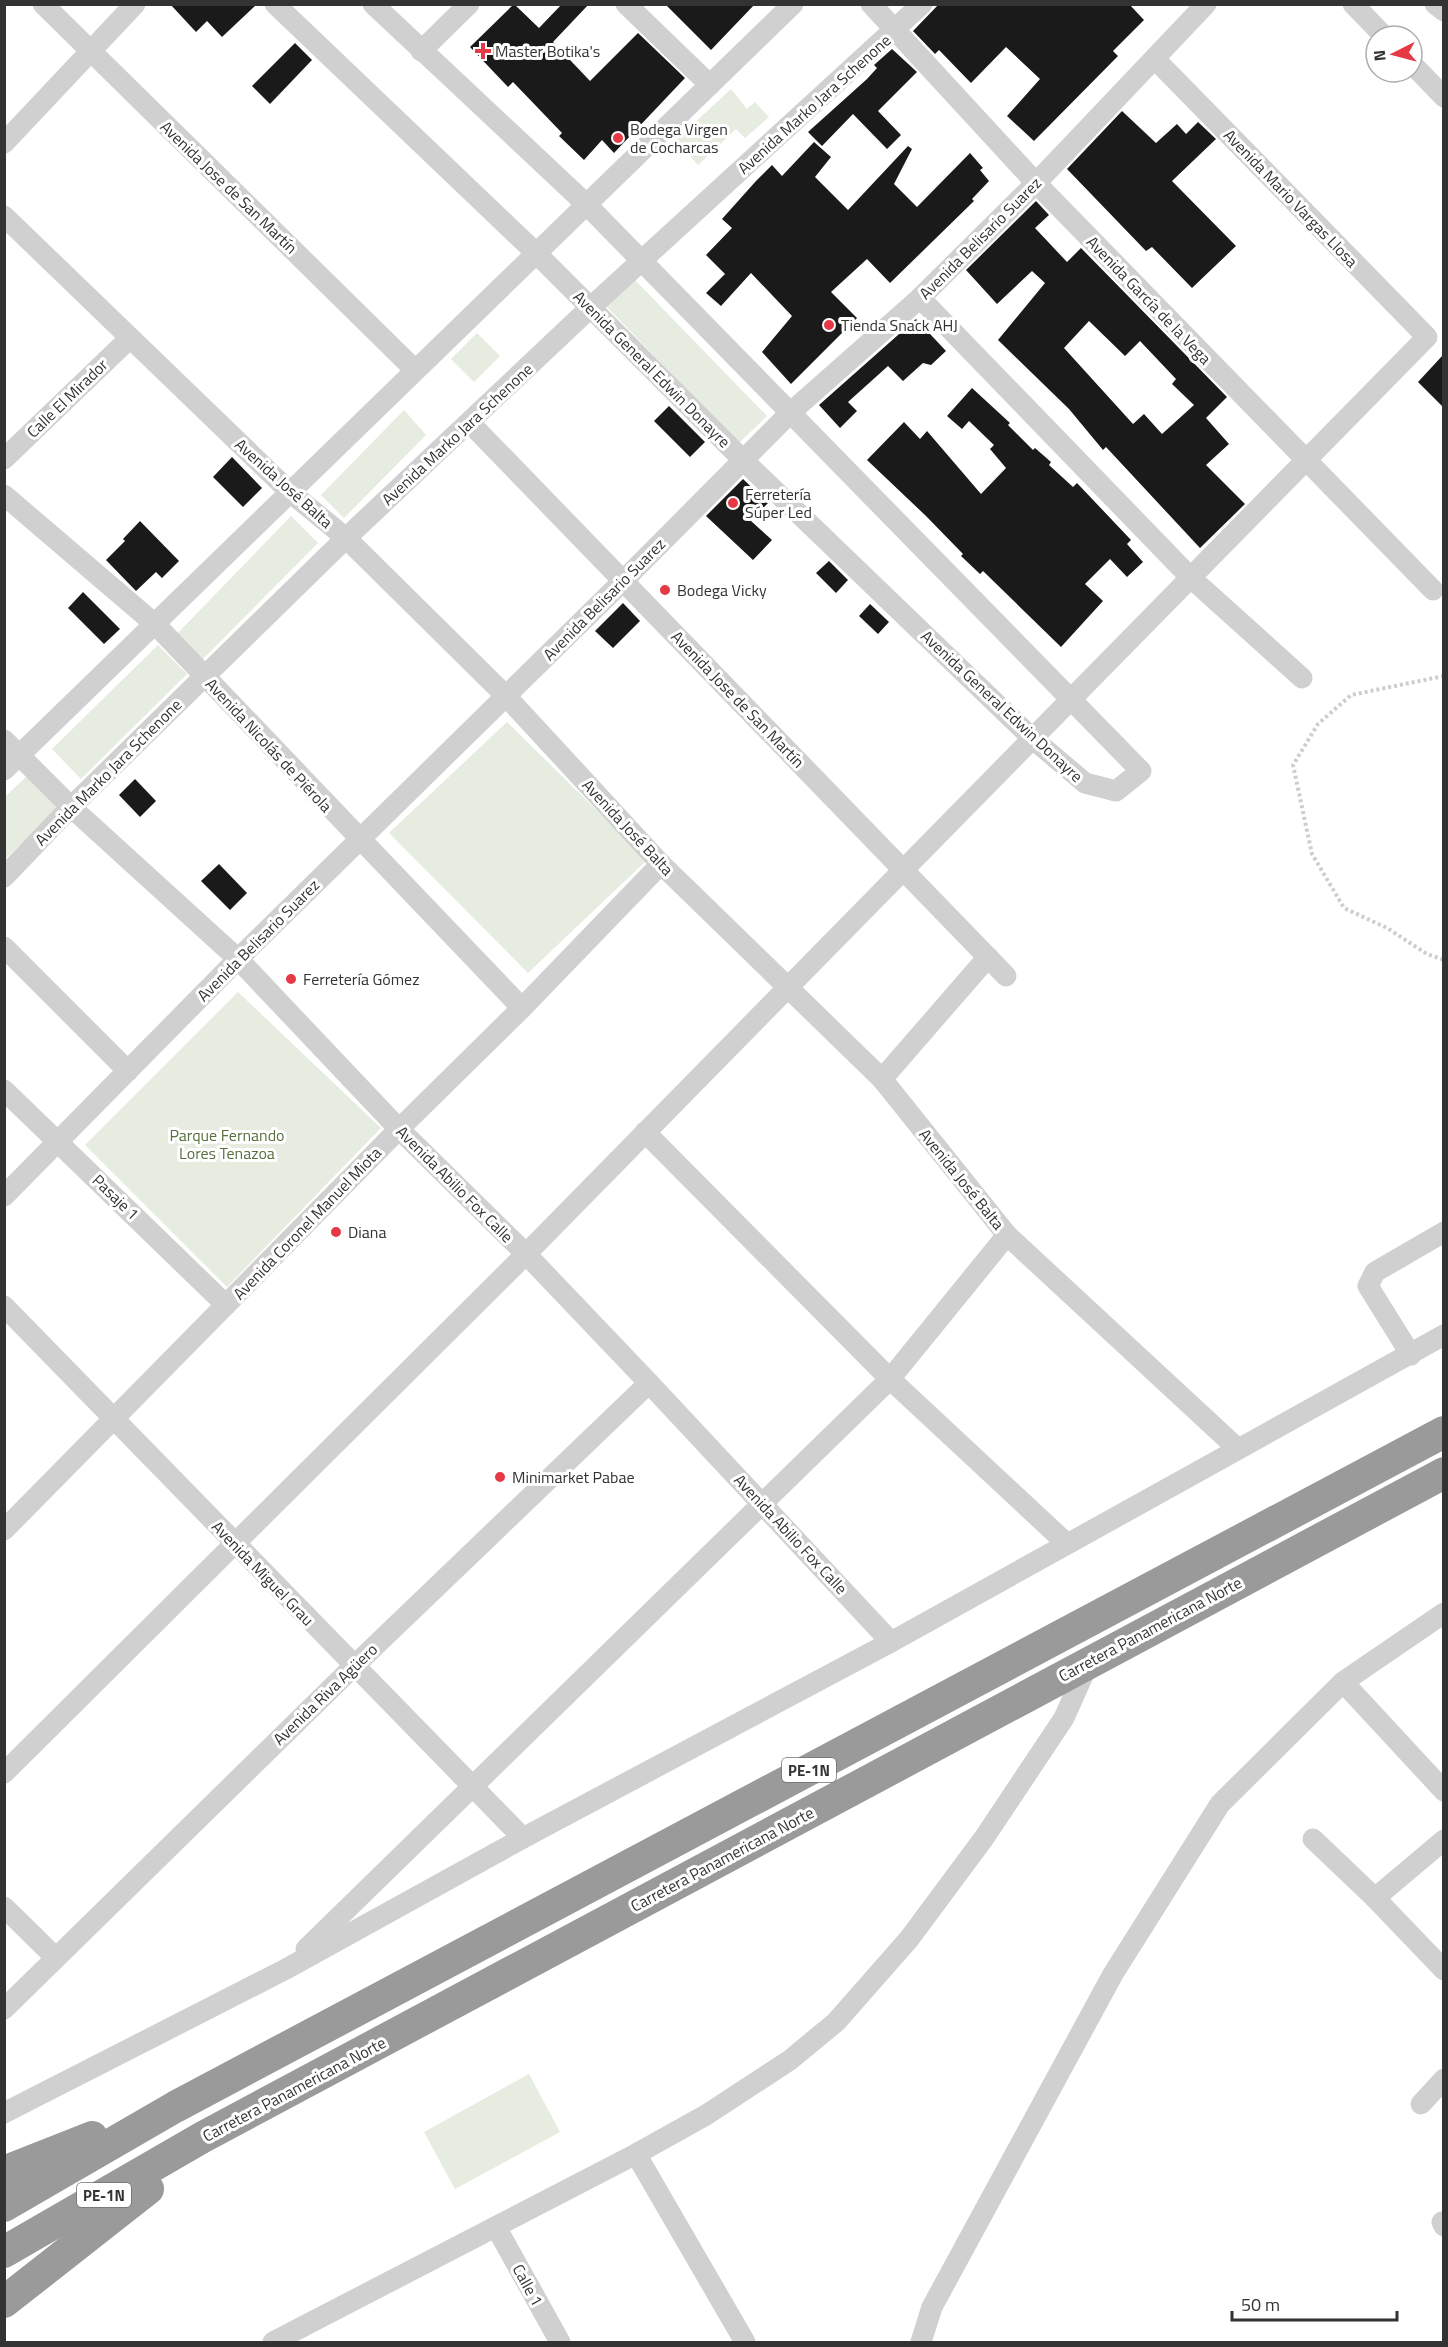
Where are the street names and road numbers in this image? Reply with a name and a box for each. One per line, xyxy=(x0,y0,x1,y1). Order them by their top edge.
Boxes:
street label: Avenida Marko Jara Schenone xyxy=(732,28,896,180)
street label: Avenida Jose de San Martín xyxy=(155,115,303,259)
street label: Avenida Mario Vargas Llosa xyxy=(1218,123,1364,273)
street label: Avenida Belisario Suarez xyxy=(913,171,1047,305)
street label: Avenida García de la Vega xyxy=(1081,230,1217,370)
street label: Avenida General Edwin Donayre xyxy=(568,285,736,453)
street label: Calle El Mirador xyxy=(21,353,113,443)
street label: Avenida Marko Jara Schenone xyxy=(376,357,538,511)
street label: Avenida José Balta xyxy=(230,433,338,533)
street label: Avenida Belisario Suarez xyxy=(537,532,671,666)
street label: Avenida General Edwin Donayre xyxy=(916,624,1088,788)
street label: Avenida Jose de San Martín xyxy=(666,625,810,773)
street label: Avenida Nicolás de Piérola xyxy=(200,672,338,818)
street label: Avenida Marko Jara Schenone xyxy=(29,693,187,851)
street label: Avenida José Balta xyxy=(577,773,679,881)
street label: Avenida Belisario Suarez xyxy=(191,873,325,1007)
street label: Avenida Abilio Fox Calle xyxy=(391,1120,519,1248)
street label: Avenida José Balta xyxy=(914,1123,1010,1235)
street label: Avenida Coronel Manuel Miota xyxy=(227,1141,387,1305)
street label: Pasaje 1 xyxy=(87,1169,145,1225)
street label: Avenida Abilio Fox Calle xyxy=(729,1468,853,1600)
street label: Avenida Miguel Grau xyxy=(206,1515,320,1631)
street label: Carretera Panamericana Norte xyxy=(1054,1570,1246,1688)
street label: Avenida Riva Agüero xyxy=(267,1638,383,1750)
road number: PE-1N xyxy=(782,1758,836,1782)
street label: Carretera Panamericana Norte xyxy=(626,1800,818,1918)
street label: Carretera Panamericana Norte xyxy=(198,2030,390,2148)
road number: PE-1N xyxy=(77,2183,131,2207)
street label: Calle 1 xyxy=(507,2260,549,2310)

